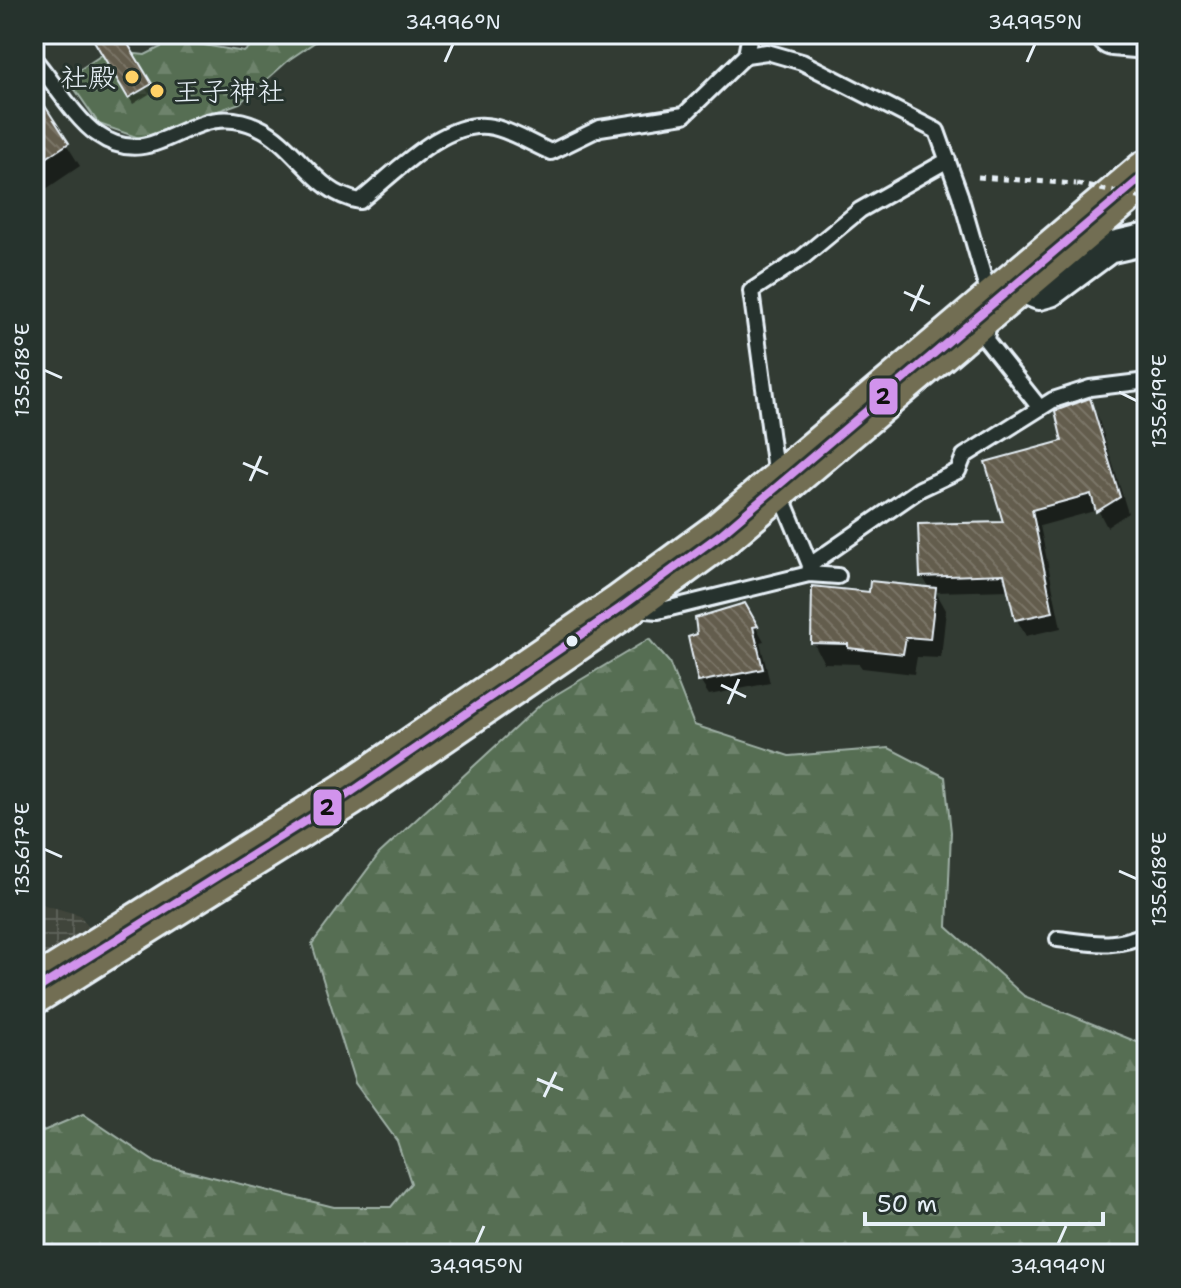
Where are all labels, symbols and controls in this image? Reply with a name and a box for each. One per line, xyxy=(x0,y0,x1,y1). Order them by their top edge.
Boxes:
text: 34.996°N xyxy=(405,9,501,35)
text: 34.995°N xyxy=(988,9,1082,35)
place label: 社殿 xyxy=(60,58,116,96)
marker: 社殿 xyxy=(123,68,141,86)
place label: 王子神社 xyxy=(173,72,285,110)
marker: 王子神社 xyxy=(148,82,166,100)
text: 135.618°E xyxy=(9,323,35,417)
text: 135.619°E xyxy=(1146,354,1172,448)
line badge: 2 xyxy=(868,377,899,416)
text: 2 xyxy=(875,382,891,411)
unlabelled marker xyxy=(564,633,580,649)
line badge: 2 xyxy=(312,788,343,827)
text: 2 xyxy=(319,793,335,822)
text: 135.617°E xyxy=(9,802,35,896)
text: 135.618°E xyxy=(1146,832,1172,926)
scale bar xyxy=(865,1176,1103,1226)
text: 50 m xyxy=(877,1188,937,1220)
text: 34.995°N xyxy=(429,1253,523,1279)
text: 34.994°N xyxy=(1010,1253,1106,1279)

